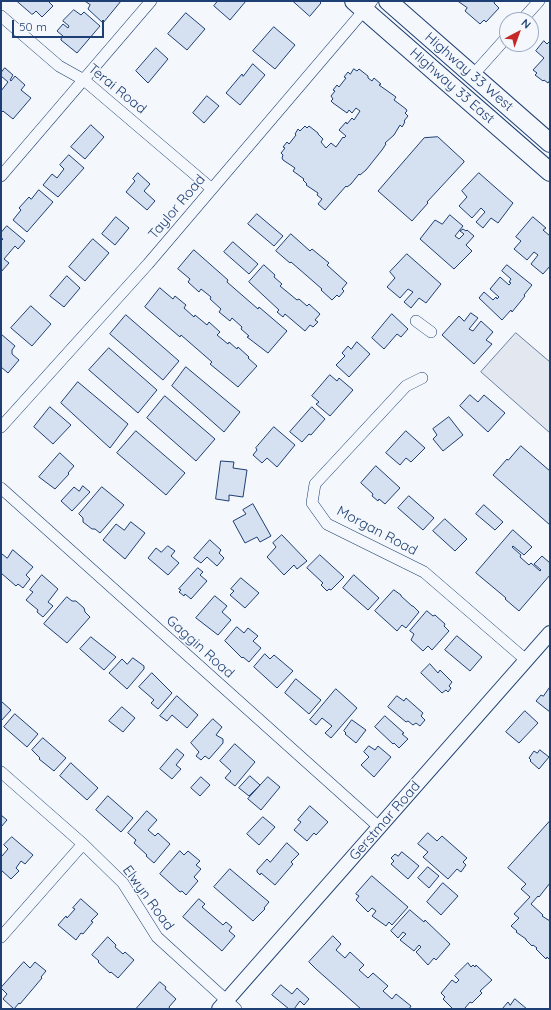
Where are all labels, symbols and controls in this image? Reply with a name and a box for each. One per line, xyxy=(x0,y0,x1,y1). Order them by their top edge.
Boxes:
scale bar xyxy=(14,12,106,38)
north arrow xyxy=(499,12,539,52)
text: N xyxy=(519,16,534,32)
text: 50 m xyxy=(19,19,47,34)
street label: Highway 33 West xyxy=(421,29,517,115)
street label: Highway 33 East xyxy=(406,45,498,127)
street label: Terai Road xyxy=(85,60,149,118)
street label: Taylor Road xyxy=(145,171,209,243)
street label: Morgan Road xyxy=(334,503,420,559)
street label: Gaggin Road xyxy=(163,612,237,682)
street label: Gerstmar Road xyxy=(346,778,424,864)
street label: Elwyn Road xyxy=(119,862,177,934)

